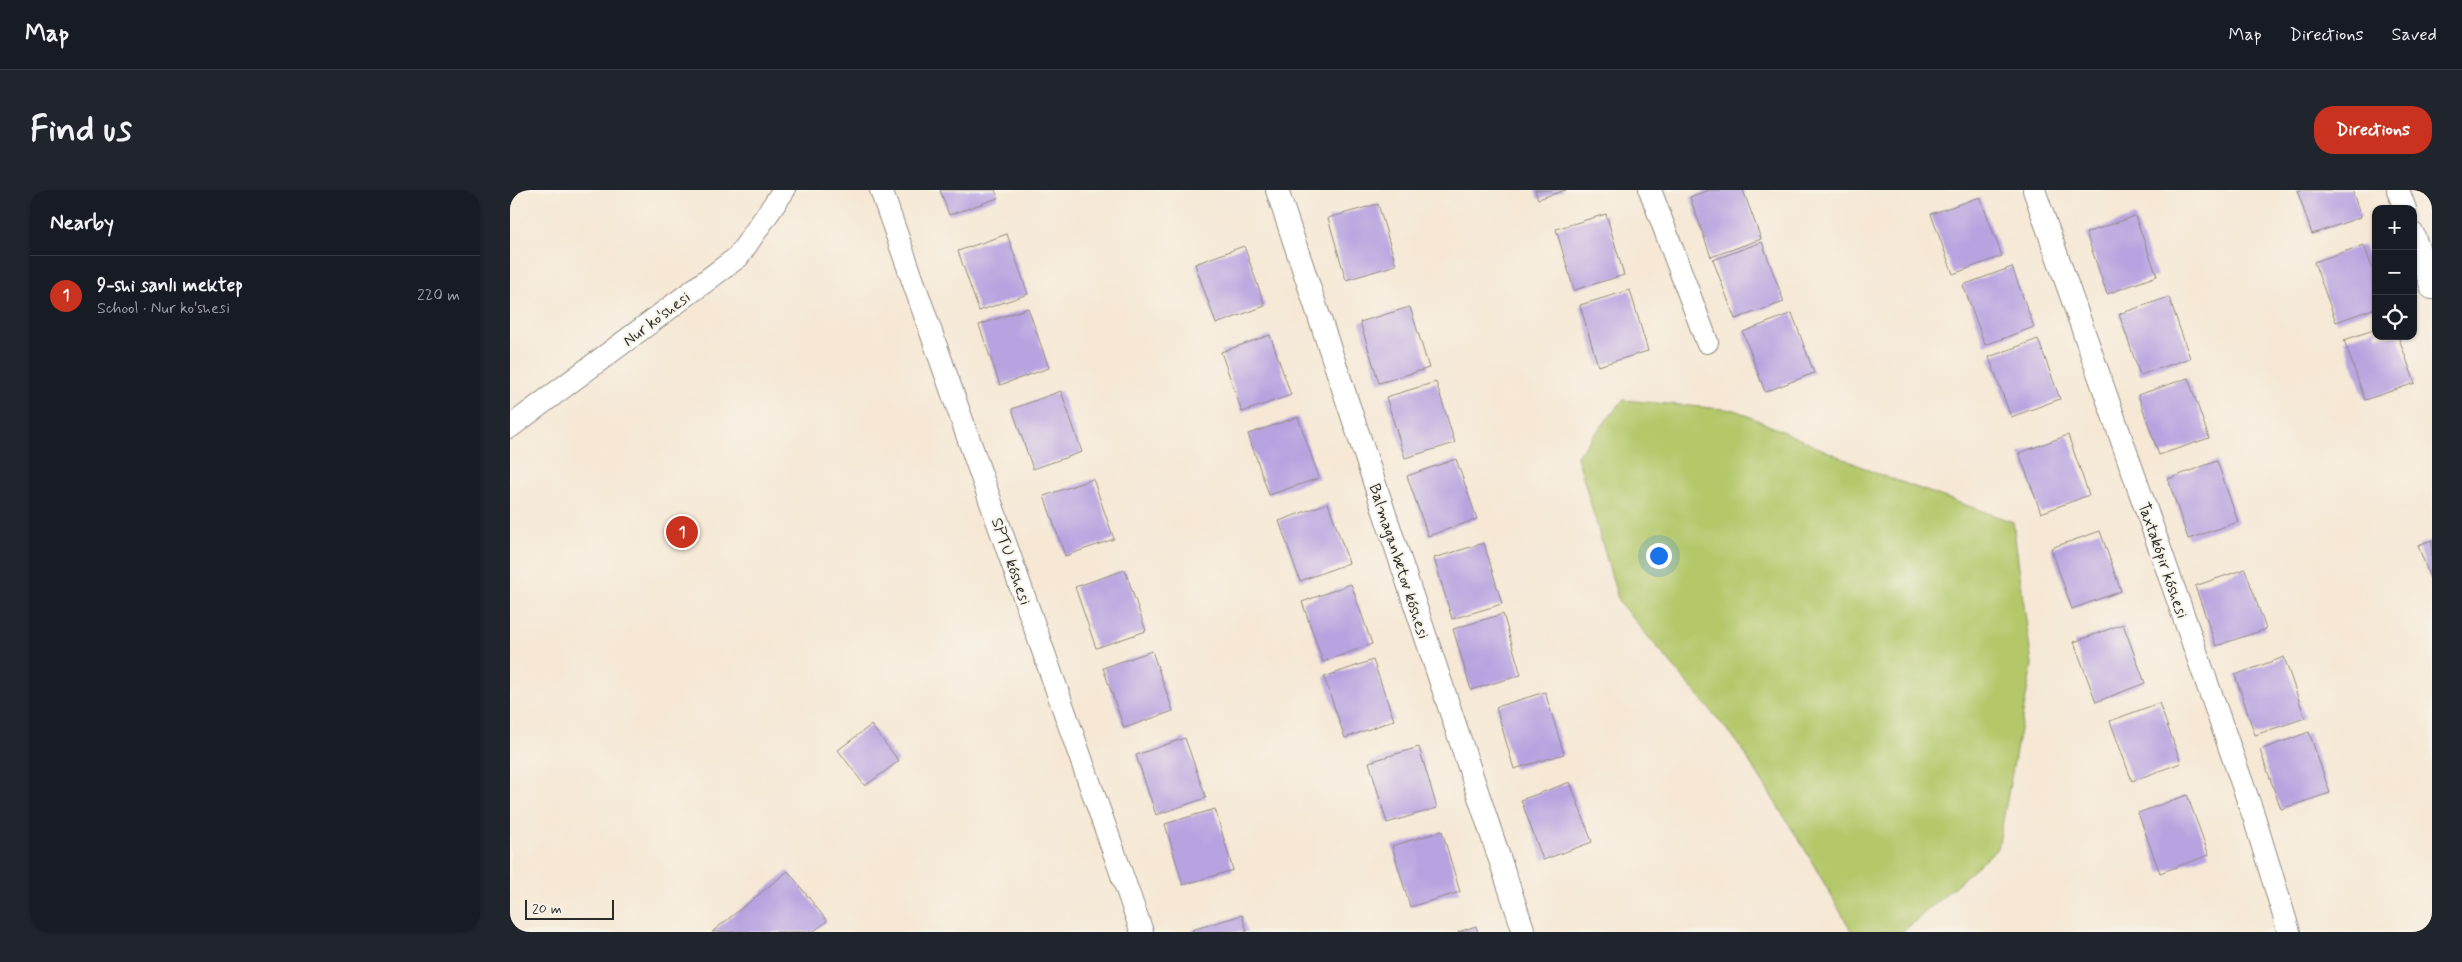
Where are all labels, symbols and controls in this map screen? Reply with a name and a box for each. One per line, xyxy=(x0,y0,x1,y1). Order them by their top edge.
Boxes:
text: Map xyxy=(25,19,69,50)
text: Map xyxy=(2229,23,2262,47)
text: Directions xyxy=(2290,23,2364,47)
text: Saved xyxy=(2392,23,2437,47)
button: Directions xyxy=(2314,106,2432,154)
text: Find us xyxy=(30,107,132,153)
map controls xyxy=(2372,205,2417,340)
button: + xyxy=(2372,205,2417,250)
text: Nearby xyxy=(50,209,114,237)
button: − xyxy=(2372,250,2417,295)
text: 9-shi sanlı mektep xyxy=(97,273,243,298)
text: 1 xyxy=(62,285,70,306)
text: 220 m xyxy=(417,285,460,306)
street label: Nur ko'shesi xyxy=(619,287,695,351)
button: locate xyxy=(2372,295,2417,340)
text: School · Nur ko'shesi xyxy=(97,298,230,319)
street label: Balmaganbetov kóshesi xyxy=(1364,481,1434,642)
street label: Taxtakópir kóshesi xyxy=(2133,500,2192,621)
pin: 1 xyxy=(666,513,698,551)
street label: SPTU kóshesi xyxy=(986,515,1035,608)
your location xyxy=(1646,543,1672,569)
scale bar xyxy=(525,897,614,920)
text: 20 m xyxy=(532,900,562,918)

